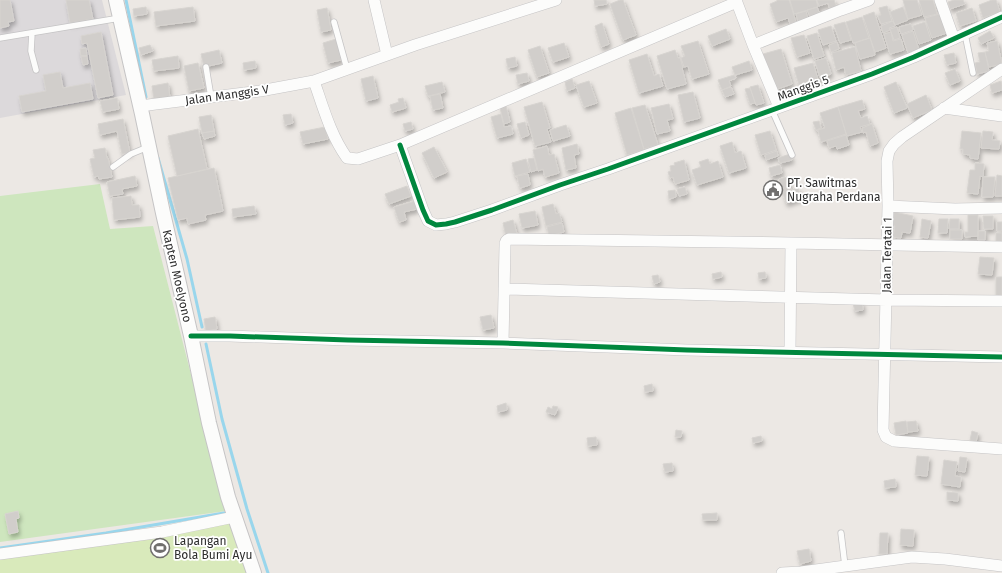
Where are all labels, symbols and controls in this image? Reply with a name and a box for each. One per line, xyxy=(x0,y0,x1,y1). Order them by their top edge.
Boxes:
street label: Manggis 5 xyxy=(775,72,831,104)
street label: Jalan Manggis V xyxy=(184,82,270,108)
place label: PT. Sawitmas Nugraha Perdana xyxy=(787,176,881,204)
public building icon: PT. Sawitmas Nugraha Perdana xyxy=(762,179,784,201)
street label: Jalan Teratai 1 xyxy=(879,217,895,293)
street label: Kapten Moelyono xyxy=(160,228,194,324)
place label: Lapangan Bola Bumi Ayu xyxy=(174,534,252,562)
sports icon: Lapangan Bola Bumi Ayu xyxy=(149,537,171,559)

